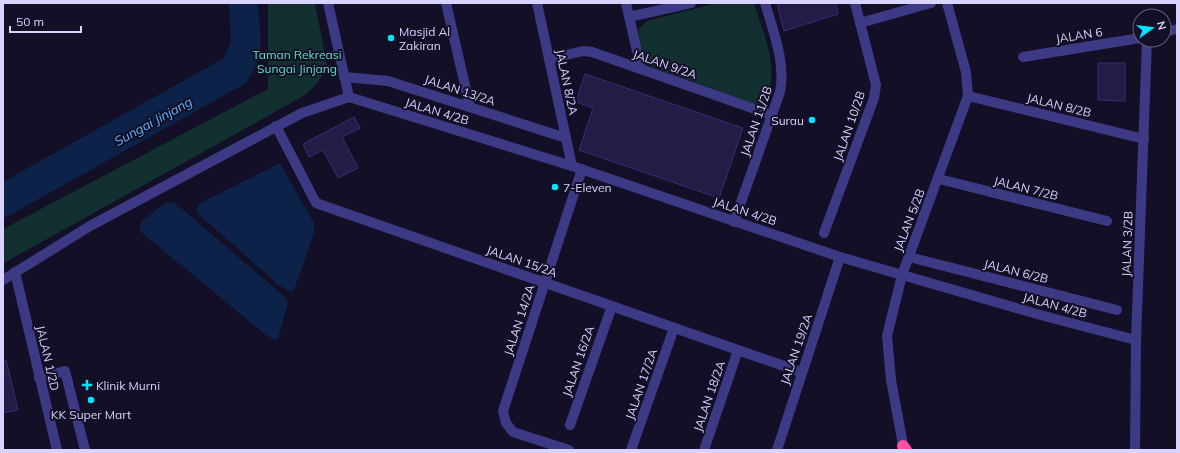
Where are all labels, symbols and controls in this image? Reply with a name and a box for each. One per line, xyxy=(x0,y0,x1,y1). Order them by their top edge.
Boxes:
scale bar xyxy=(10,8,81,34)
north arrow xyxy=(1132,8,1172,48)
text: 50 m xyxy=(16,14,44,29)
text: N xyxy=(1154,20,1169,31)
place label: Masjid Al Zakiran xyxy=(399,24,450,53)
street label: JALAN 6 xyxy=(1055,24,1103,46)
marker: Masjid Al Zakiran xyxy=(386,33,396,43)
street label: JALAN 9/2A xyxy=(631,46,699,82)
park label: Taman Rekreasi Sungai Jinjang xyxy=(252,47,342,76)
street label: JALAN 8/2A xyxy=(553,48,581,116)
street label: JALAN 13/2A xyxy=(423,71,498,109)
street label: JALAN 11/2B xyxy=(737,84,775,158)
street label: JALAN 10/2B xyxy=(830,89,868,163)
street label: JALAN 8/2B xyxy=(1025,90,1093,120)
water label: Sungai Jinjang xyxy=(111,93,195,149)
street label: JALAN 4/2B xyxy=(403,94,471,128)
place label: Surau xyxy=(771,113,804,128)
marker: Surau xyxy=(807,115,817,125)
street label: JALAN 7/2B xyxy=(992,173,1060,203)
place label: 7-Eleven xyxy=(563,180,612,195)
marker: 7-Eleven xyxy=(550,182,560,192)
street label: JALAN 5/2B xyxy=(890,187,928,253)
street label: JALAN 4/2B xyxy=(711,194,779,228)
street label: JALAN 3/2B xyxy=(1118,211,1136,277)
street label: JALAN 15/2A xyxy=(485,242,560,280)
street label: JALAN 6/2B xyxy=(982,256,1050,286)
street label: JALAN 14/2A xyxy=(500,282,538,357)
street label: JALAN 4/2B xyxy=(1021,289,1089,321)
street label: JALAN 19/2A xyxy=(777,311,815,386)
street label: JALAN 16/2A xyxy=(559,323,597,398)
street label: JALAN 1/2D xyxy=(33,324,63,392)
street label: JALAN 17/2A xyxy=(622,346,660,421)
street label: JALAN 18/2A xyxy=(690,358,728,433)
place label: Klinik Murni xyxy=(96,378,160,393)
marker: Klinik Murni xyxy=(81,379,93,391)
marker: KK Super Mart xyxy=(86,395,96,405)
place label: KK Super Mart xyxy=(51,407,131,422)

